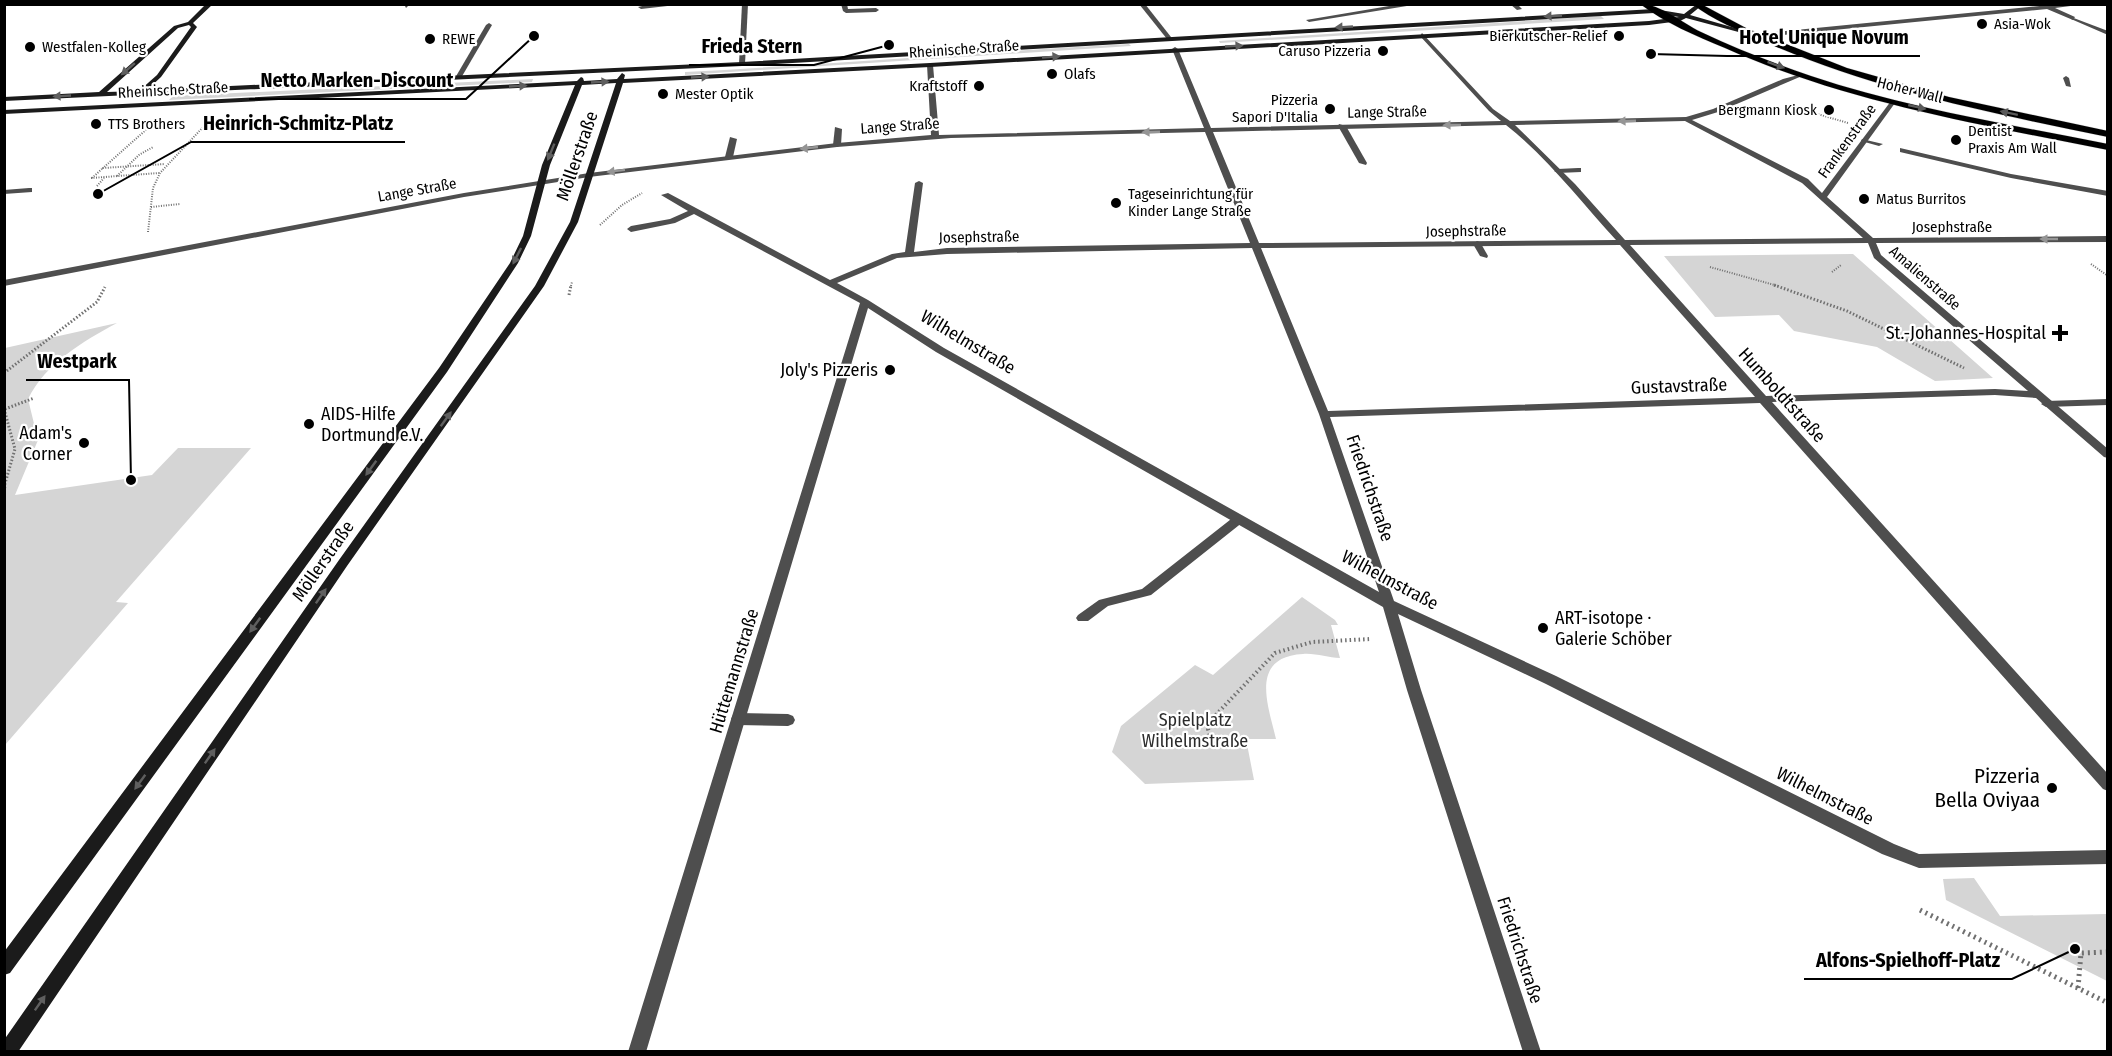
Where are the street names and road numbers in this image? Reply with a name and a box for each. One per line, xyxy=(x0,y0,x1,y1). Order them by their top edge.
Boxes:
street label: Rheinische Straße xyxy=(908,36,1020,62)
street label: Hoher Wall xyxy=(1875,73,1945,107)
street label: Rheinische Straße xyxy=(117,78,229,102)
street label: Frankenstraße xyxy=(1814,100,1880,182)
street label: Lange Straße xyxy=(1347,102,1427,122)
street label: Möllerstraße xyxy=(551,108,603,204)
street label: Lange Straße xyxy=(860,114,940,138)
street label: Lange Straße xyxy=(376,174,458,206)
street label: Josephstraße xyxy=(1912,218,1992,236)
street label: Josephstraße xyxy=(1426,221,1506,241)
street label: Josephstraße xyxy=(939,227,1019,247)
street label: Amalienstraße xyxy=(1886,242,1964,314)
street label: Wilhelmstraße xyxy=(917,305,1019,379)
street label: Humboldtstraße xyxy=(1734,343,1830,447)
street label: Gustavstraße xyxy=(1631,373,1728,399)
street label: Friedrichstraße xyxy=(1341,432,1399,544)
street label: Möllerstraße xyxy=(287,516,359,606)
street label: Wilhelmstraße xyxy=(1338,545,1442,615)
street label: Hüttemannstraße xyxy=(705,606,763,736)
street label: Wilhelmstraße xyxy=(1773,762,1877,830)
street label: Friedrichstraße xyxy=(1492,894,1548,1006)

